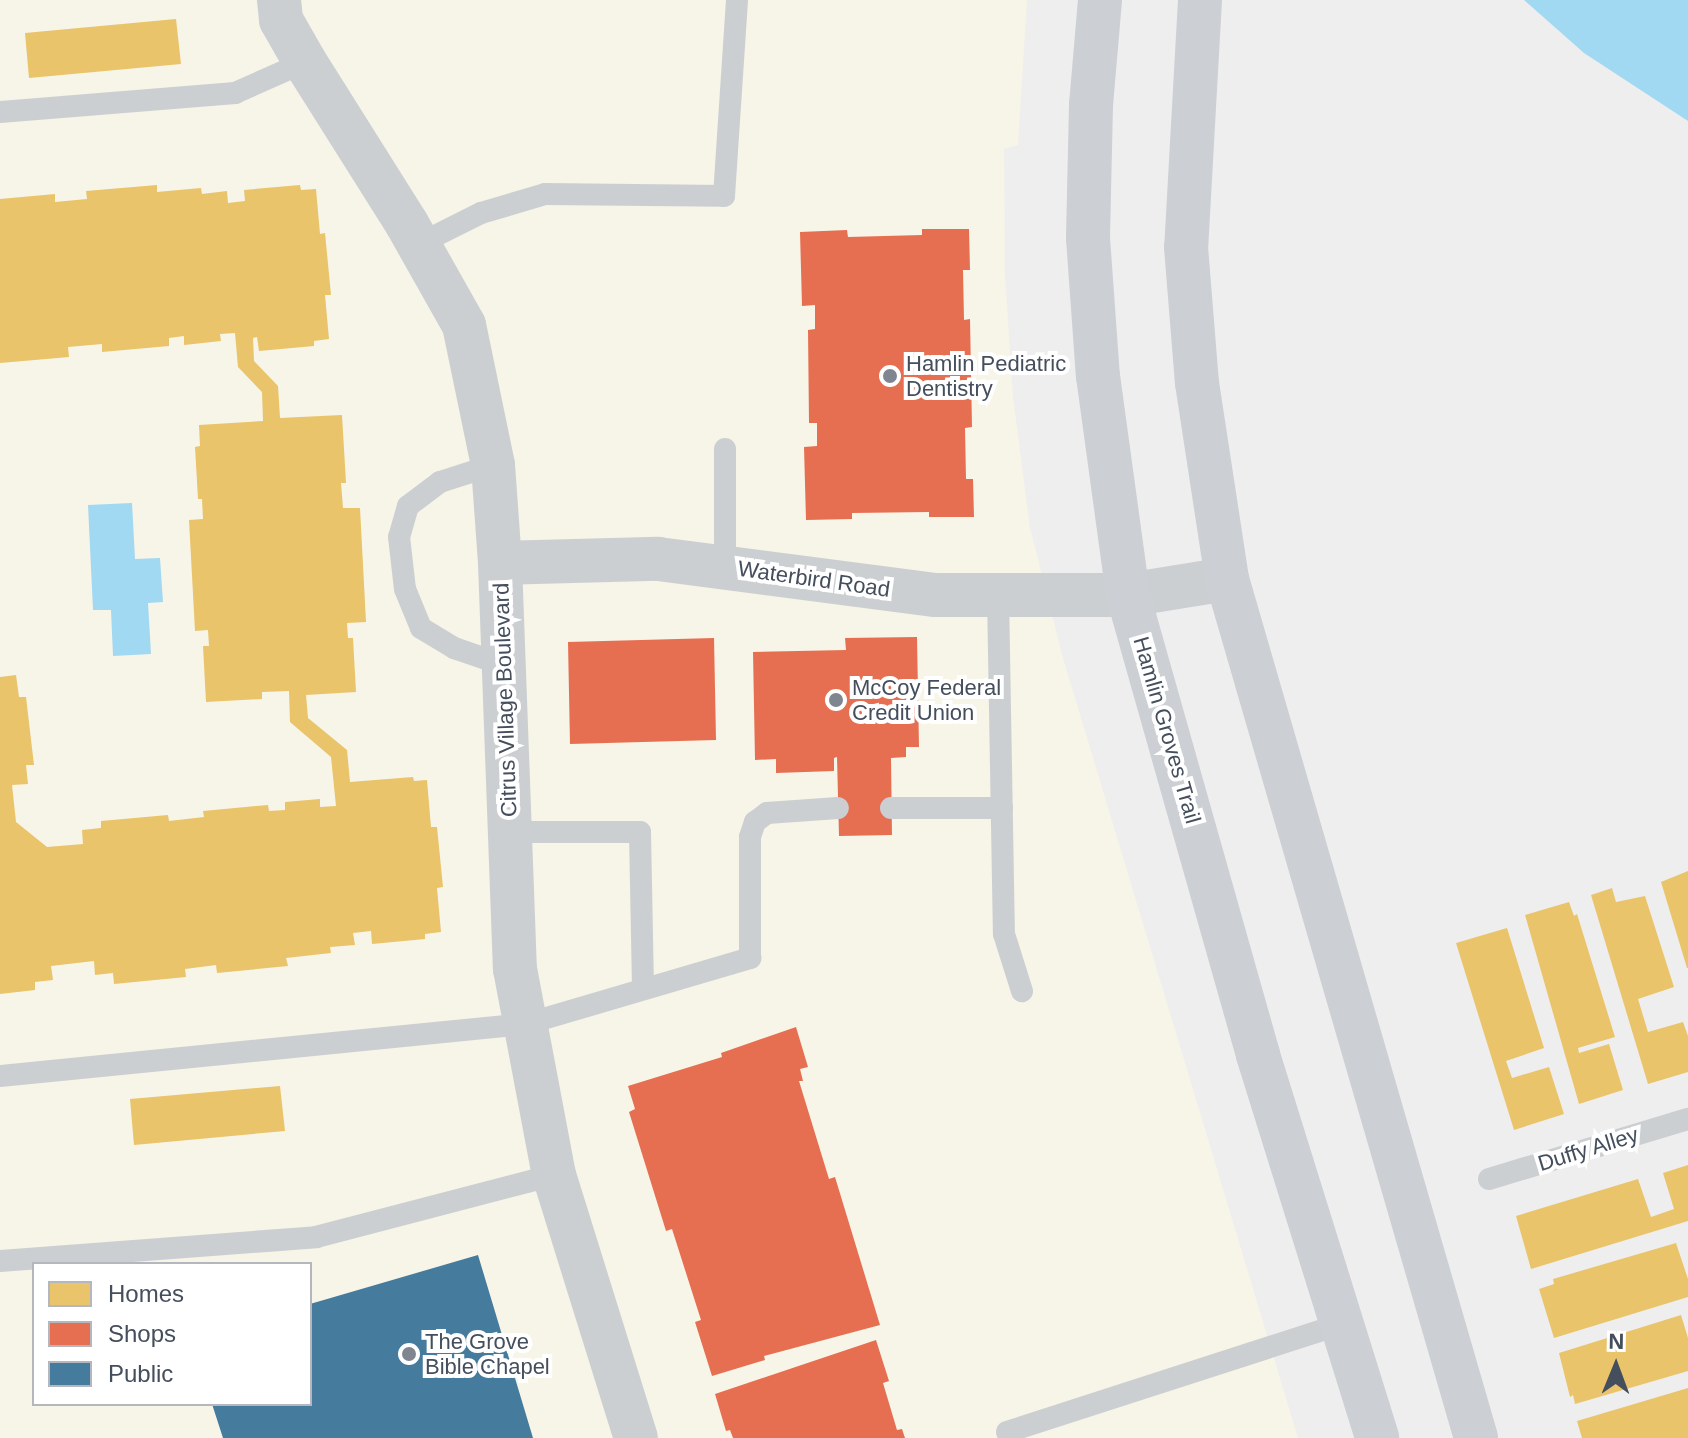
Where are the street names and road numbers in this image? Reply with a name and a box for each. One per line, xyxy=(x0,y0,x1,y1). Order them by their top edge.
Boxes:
street label: Waterbird Road xyxy=(736,555,892,603)
street label: Citrus Village Boulevard xyxy=(488,582,522,818)
street label: Hamlin Groves Trail xyxy=(1128,633,1206,827)
street label: Duffy Alley xyxy=(1534,1121,1642,1177)

